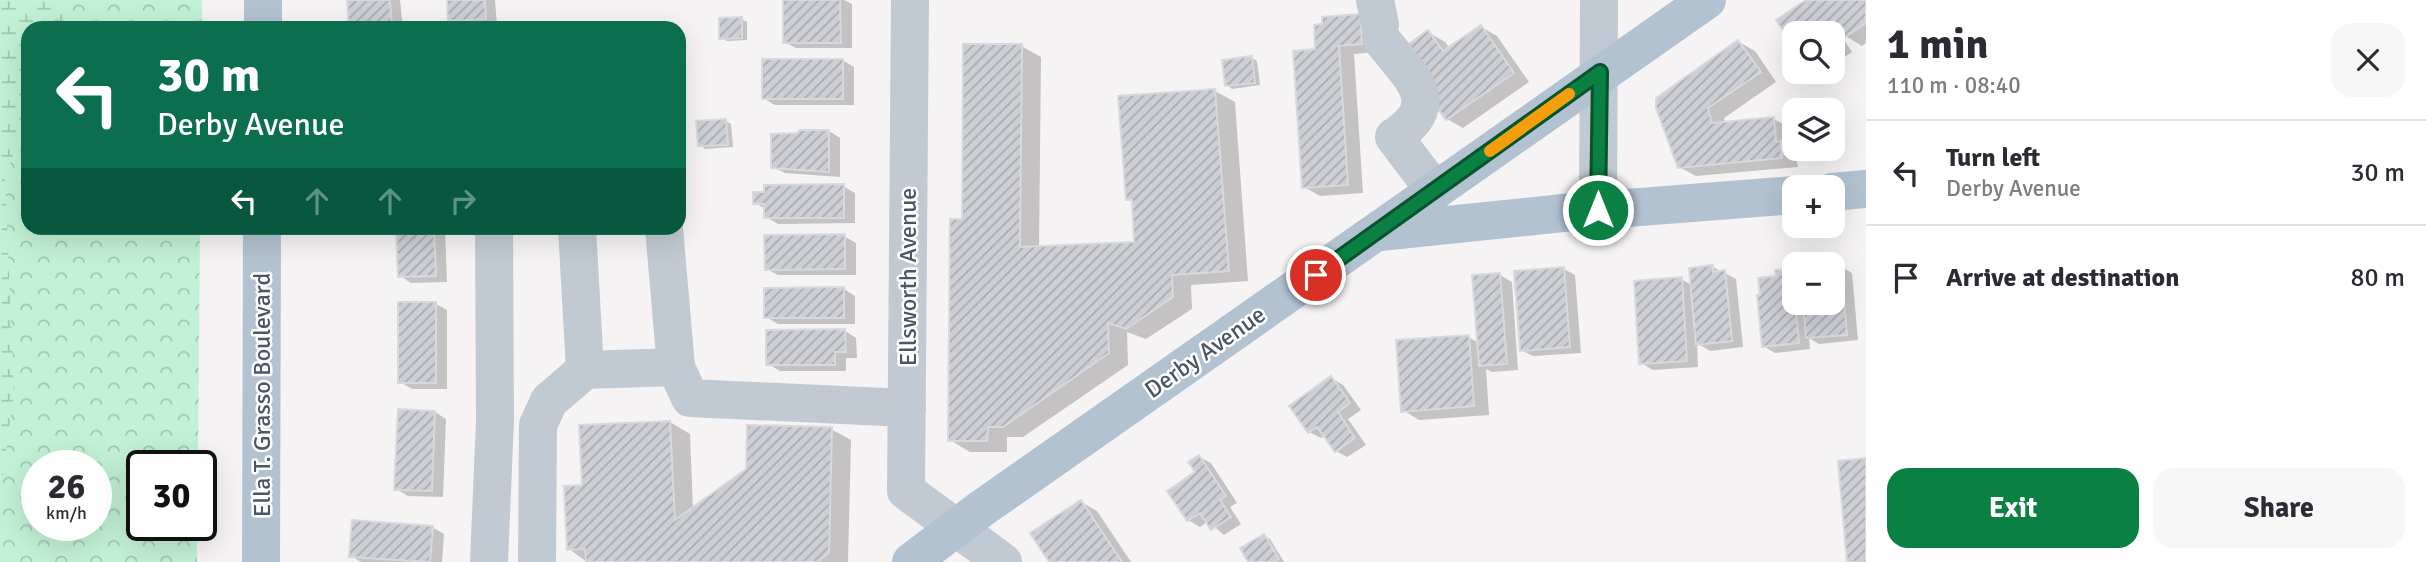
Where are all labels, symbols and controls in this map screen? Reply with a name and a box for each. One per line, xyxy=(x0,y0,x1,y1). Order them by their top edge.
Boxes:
text: 1 min xyxy=(1887,19,1988,70)
map controls xyxy=(1782,21,1845,315)
button: search xyxy=(1782,21,1845,84)
button: close xyxy=(2331,23,2405,97)
text: 30 m xyxy=(157,45,260,105)
icon: left xyxy=(42,49,133,140)
text: 110 m · 08:40 xyxy=(1887,71,2021,100)
button: layers xyxy=(1782,98,1845,161)
text: Derby Avenue xyxy=(157,105,345,144)
text: Turn left xyxy=(1946,142,2040,174)
icon: left xyxy=(1887,154,1925,192)
text: 30 m xyxy=(2350,157,2405,189)
position arrow xyxy=(1561,173,1635,247)
text: Derby Avenue xyxy=(1946,174,2081,203)
button: + xyxy=(1782,175,1845,238)
icon: left xyxy=(225,182,263,220)
icon: ahead xyxy=(298,182,336,220)
icon: ahead xyxy=(371,182,409,220)
icon: right xyxy=(444,182,482,220)
street label: Ellsworth Avenue xyxy=(893,188,923,366)
pin xyxy=(1286,245,1346,305)
button: − xyxy=(1782,252,1845,315)
icon: arrive xyxy=(1297,256,1335,294)
icon: arrive xyxy=(1887,259,1925,297)
text: Arrive at destination xyxy=(1946,262,2179,294)
text: 80 m xyxy=(2350,262,2405,294)
street label: Ella T. Grasso Boulevard xyxy=(247,273,277,517)
street label: Derby Avenue xyxy=(1139,299,1271,405)
speed limit sign: 30 xyxy=(126,450,217,541)
text: 26 xyxy=(48,465,85,508)
button: Exit xyxy=(1887,468,2139,548)
button: Share xyxy=(2153,468,2405,548)
text: km/h xyxy=(46,502,87,524)

